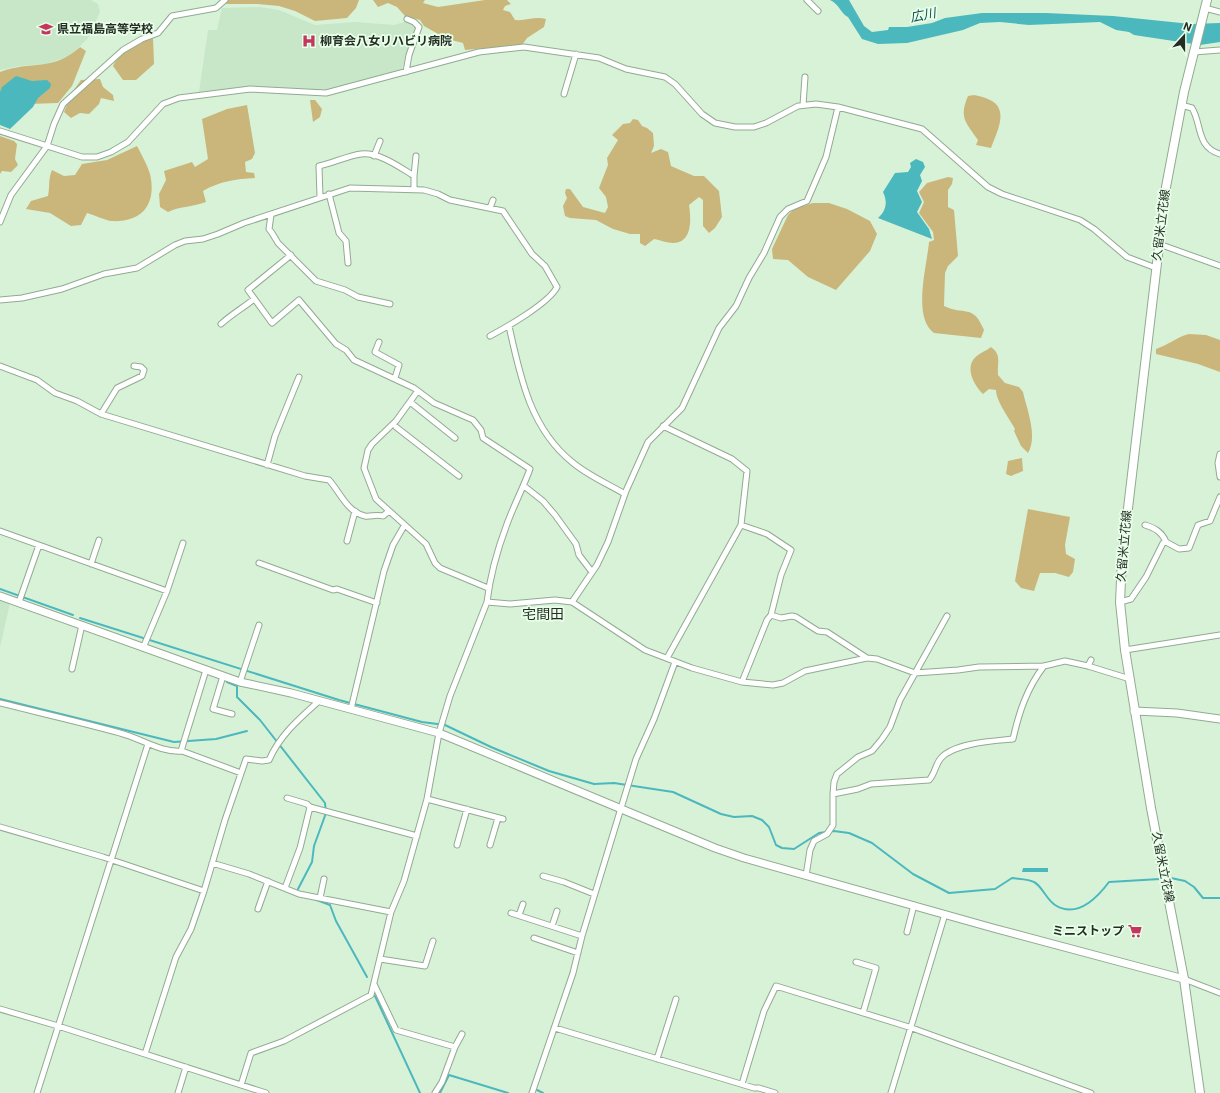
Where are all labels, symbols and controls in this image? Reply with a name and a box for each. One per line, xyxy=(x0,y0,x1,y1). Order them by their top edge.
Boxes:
water label: 広川 xyxy=(909,5,939,25)
north arrow xyxy=(1164,16,1204,56)
text: N xyxy=(1181,20,1194,35)
school or university icon: 県立福島高等学校 xyxy=(38,21,54,37)
place label: 県立福島高等学校 xyxy=(57,22,153,36)
hospital icon: 柳育会八女リハビリ病院 xyxy=(301,33,317,49)
place label: 柳育会八女リハビリ病院 xyxy=(320,34,452,48)
street label: 久留米立花線 xyxy=(1150,188,1172,262)
street label: 久留米立花線 xyxy=(1114,510,1134,582)
district label: 宅間田 xyxy=(522,606,564,622)
street label: 久留米立花線 xyxy=(1149,830,1177,904)
supermarket icon: ミニストップ xyxy=(1127,923,1143,939)
place label: ミニストップ xyxy=(1052,924,1124,938)

